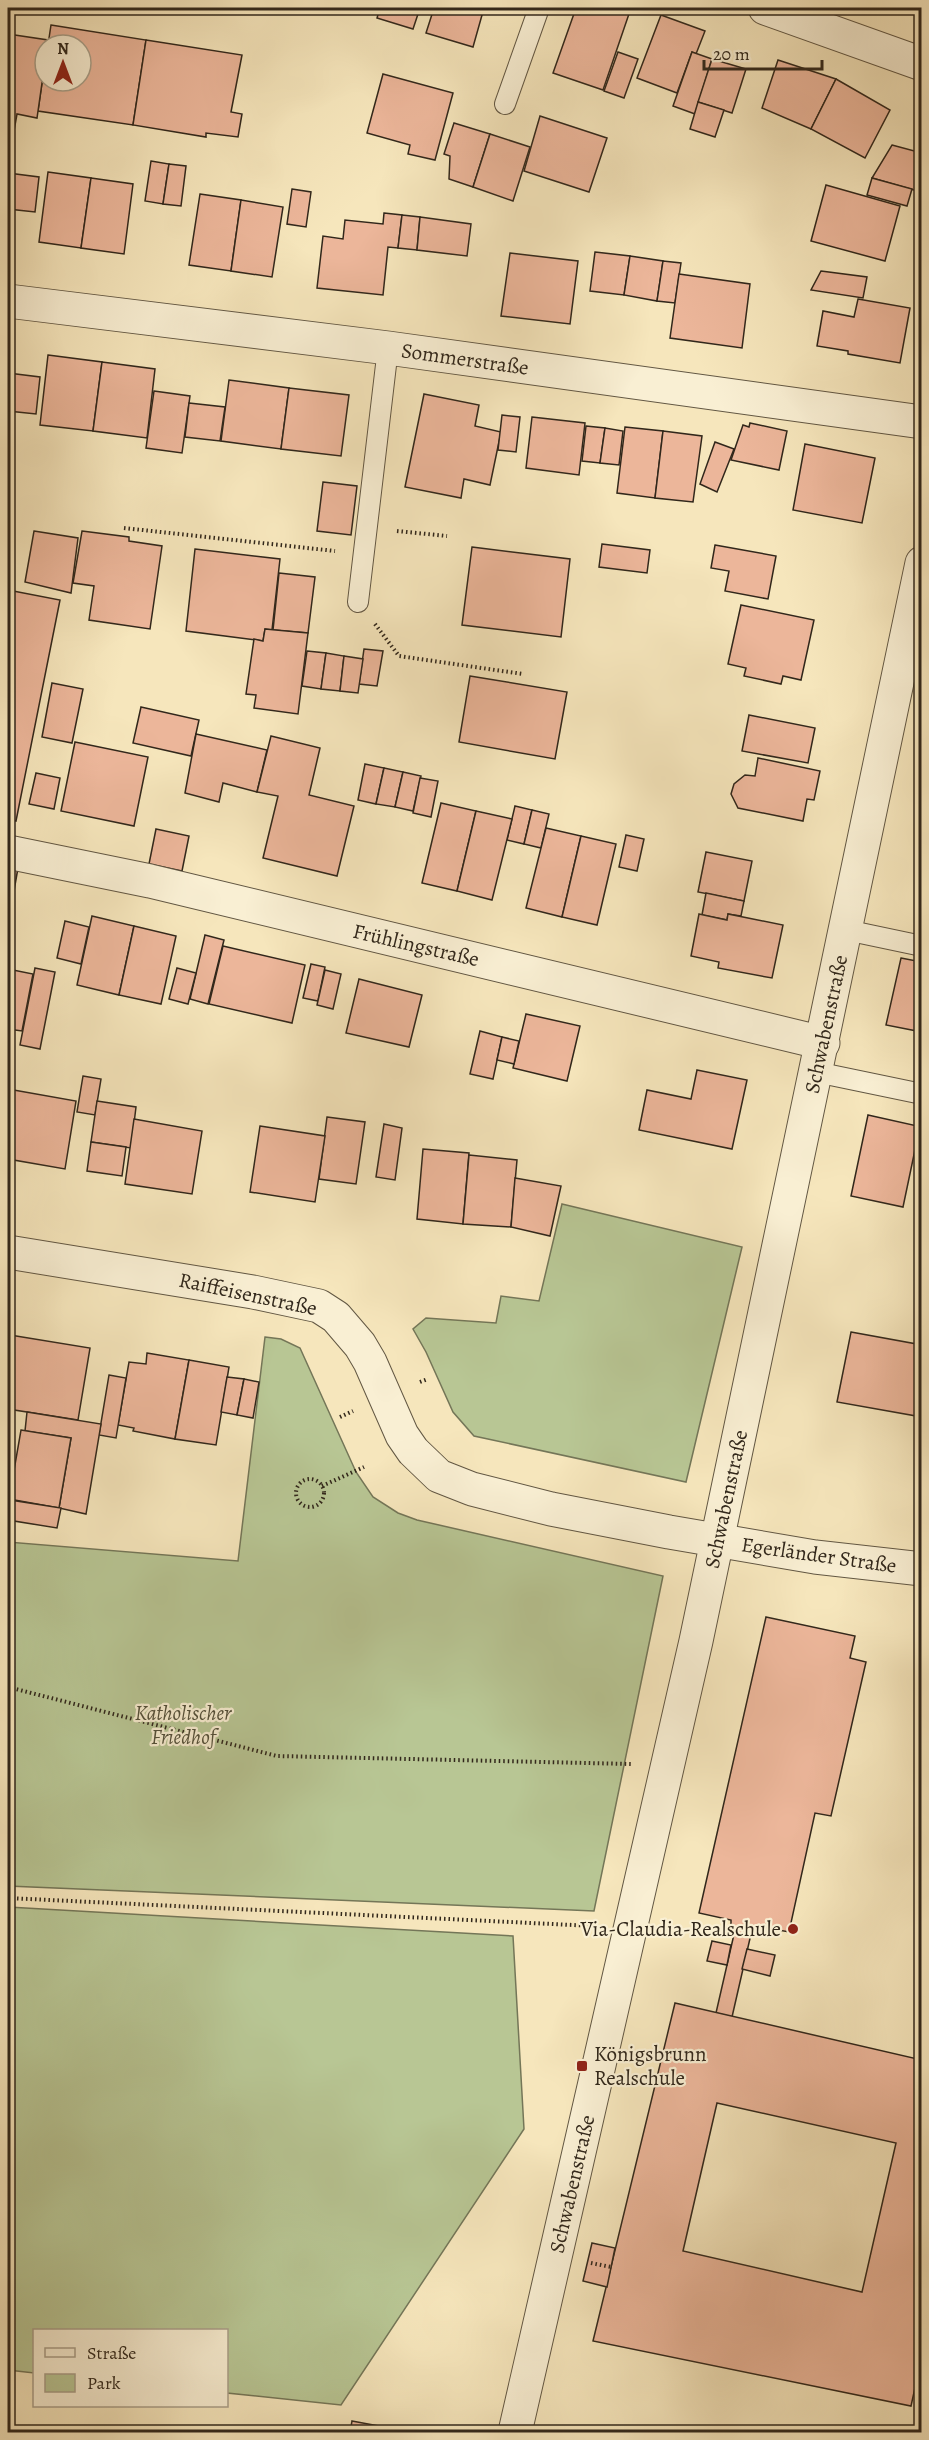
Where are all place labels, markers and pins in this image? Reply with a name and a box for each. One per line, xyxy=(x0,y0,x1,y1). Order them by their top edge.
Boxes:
place label: Via-Claudia-Realschule xyxy=(580,1915,781,1943)
marker: Via-Claudia-Realschule xyxy=(786,1922,800,1936)
place label: Königsbrunn Realschule xyxy=(594,2040,707,2092)
marker: Königsbrunn Realschule xyxy=(575,2059,589,2073)

